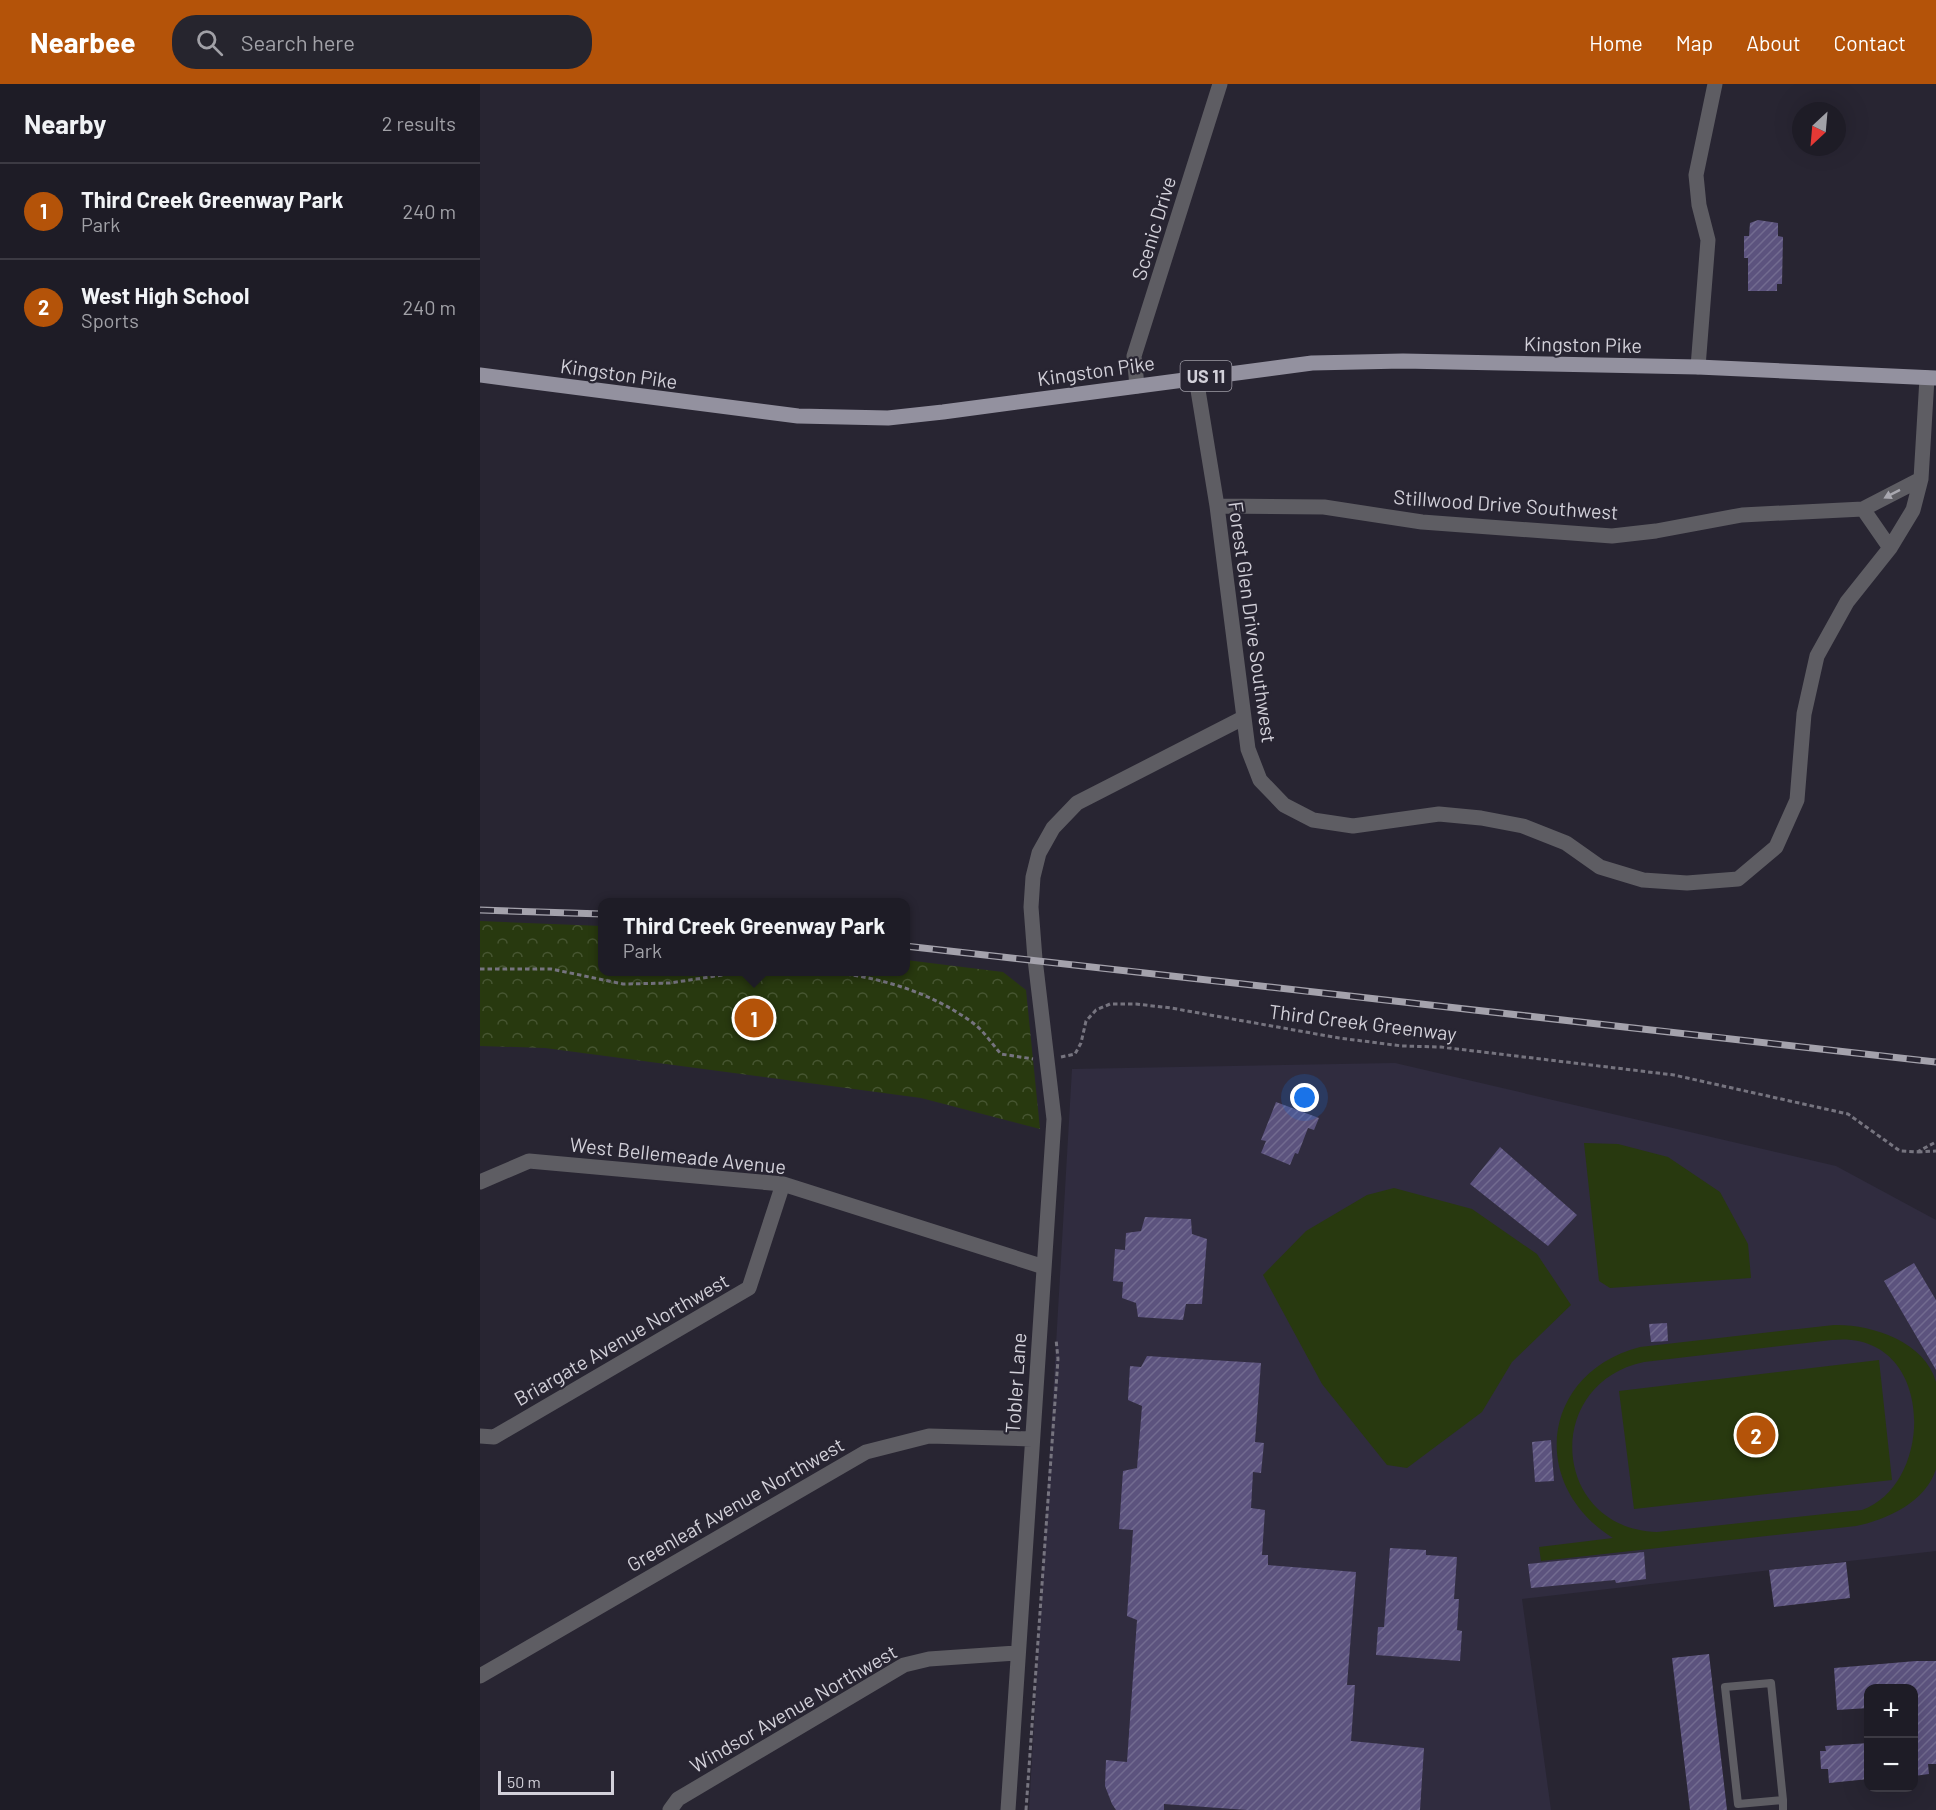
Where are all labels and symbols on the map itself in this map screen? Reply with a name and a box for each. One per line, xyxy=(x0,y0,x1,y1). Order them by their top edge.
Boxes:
north arrow xyxy=(1792,102,1846,156)
street label: Scenic Drive xyxy=(1126,173,1180,283)
street label: Kingston Pike xyxy=(1524,331,1642,357)
street label: Kingston Pike xyxy=(1036,350,1156,390)
street label: Kingston Pike xyxy=(559,353,679,393)
road number: US 11 xyxy=(1180,361,1232,391)
street label: Stillwood Drive Southwest xyxy=(1393,484,1619,524)
one-way arrow xyxy=(1883,489,1900,499)
street label: Forest Glen Drive Southwest xyxy=(1224,500,1282,744)
pin: 1 xyxy=(734,996,774,1040)
street label: Third Creek Greenway xyxy=(1268,999,1458,1045)
your location xyxy=(1290,1083,1319,1112)
street label: West Bellemeade Avenue xyxy=(569,1132,787,1178)
street label: Briargate Avenue Northwest xyxy=(510,1268,732,1410)
street label: Tobler Lane xyxy=(999,1332,1031,1434)
pin: 2 xyxy=(1736,1412,1776,1458)
street label: Greenleaf Avenue Northwest xyxy=(622,1432,848,1576)
street label: Windsor Avenue Northwest xyxy=(685,1639,901,1777)
scale bar xyxy=(498,1768,614,1796)

